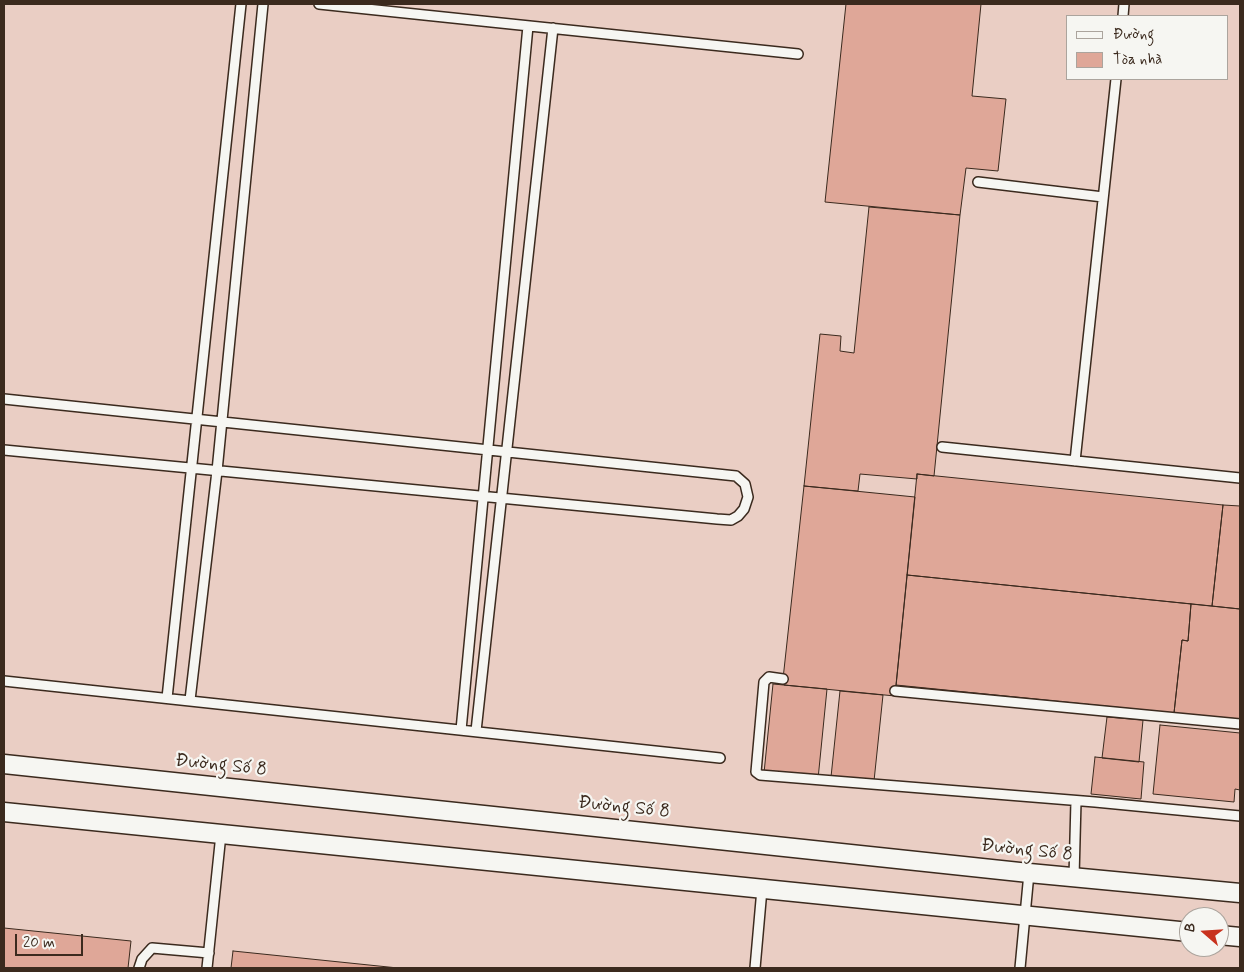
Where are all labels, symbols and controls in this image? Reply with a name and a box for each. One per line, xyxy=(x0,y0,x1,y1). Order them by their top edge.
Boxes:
legend xyxy=(1066,15,1229,80)
text: Đường xyxy=(1113,25,1154,45)
text: Tòa nhà xyxy=(1113,50,1162,70)
street label: Đường Số 8 xyxy=(174,750,268,782)
street label: Đường Số 8 xyxy=(577,792,671,824)
street label: Đường Số 8 xyxy=(980,835,1074,867)
north arrow xyxy=(1179,907,1229,957)
text: B xyxy=(1181,920,1201,935)
scale bar xyxy=(18,924,85,956)
text: 20 m xyxy=(23,933,55,953)

